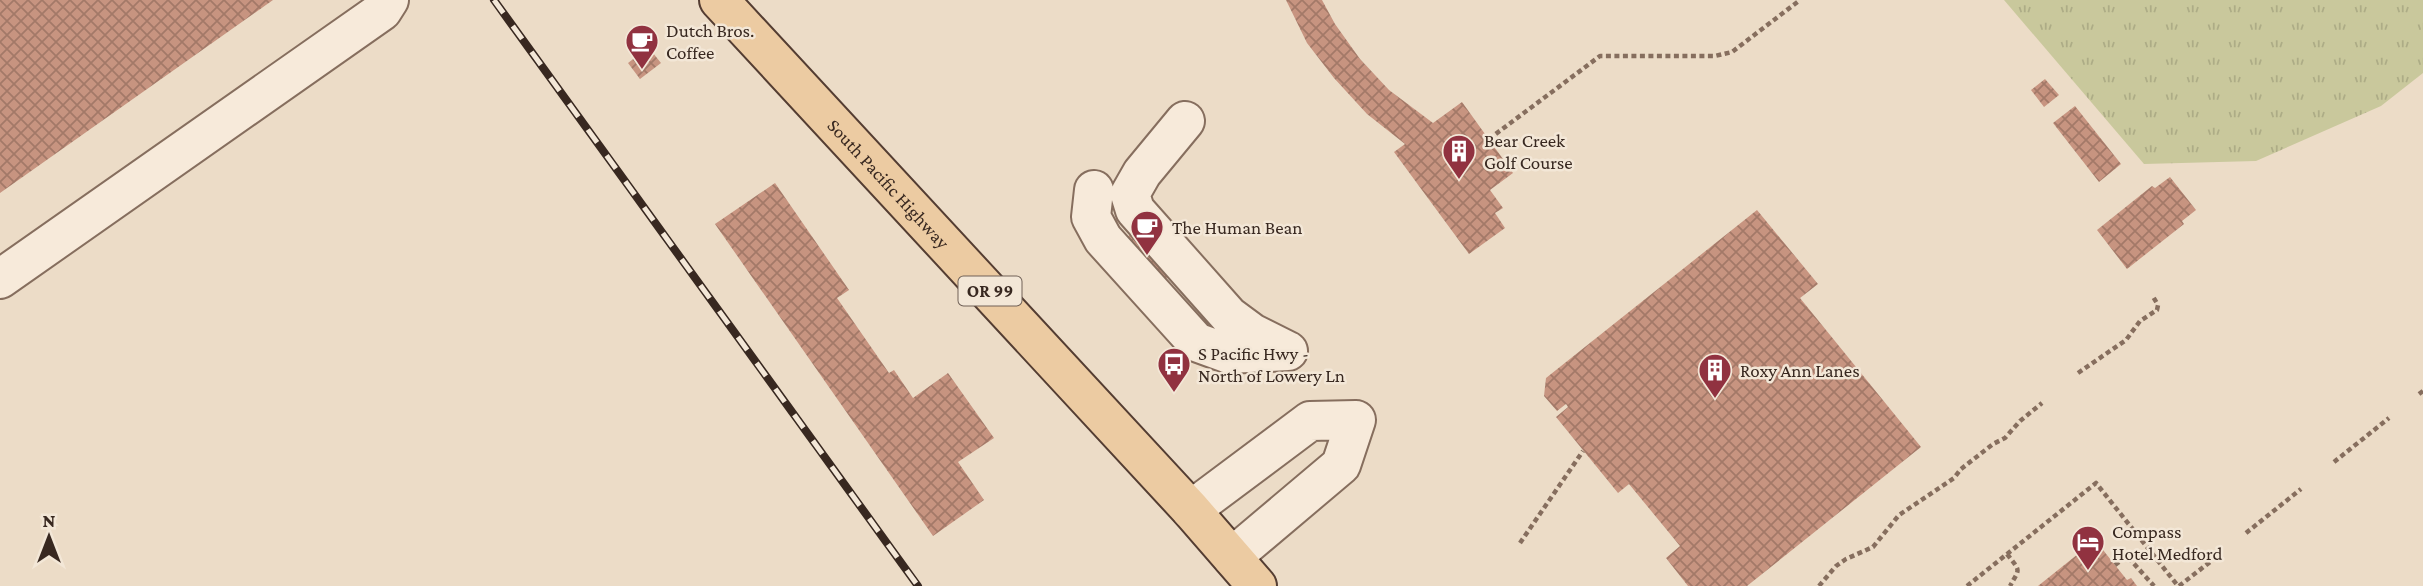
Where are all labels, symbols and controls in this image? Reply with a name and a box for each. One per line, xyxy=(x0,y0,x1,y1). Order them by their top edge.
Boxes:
place label: Dutch Bros. Coffee xyxy=(666,20,754,63)
cafe icon: Dutch Bros. Coffee xyxy=(623,22,661,71)
street label: South Pacific Highway xyxy=(824,114,954,253)
place label: Bear Creek Golf Course xyxy=(1484,130,1573,173)
building icon: Bear Creek Golf Course xyxy=(1440,132,1478,181)
cafe icon: The Human Bean xyxy=(1128,208,1166,257)
place label: The Human Bean xyxy=(1172,217,1303,238)
road number: OR 99 xyxy=(958,276,1021,306)
place label: S Pacific Hwy - North of Lowery Ln xyxy=(1198,343,1345,386)
bus stop icon: S Pacific Hwy - North of Lowery Ln xyxy=(1155,345,1193,394)
building icon: Roxy Ann Lanes xyxy=(1696,351,1734,400)
place label: Roxy Ann Lanes xyxy=(1740,360,1860,381)
north arrow xyxy=(14,502,84,572)
text: N xyxy=(43,510,56,531)
place label: Compass Hotel Medford xyxy=(2112,521,2222,564)
hotel icon: Compass Hotel Medford xyxy=(2069,523,2107,572)

